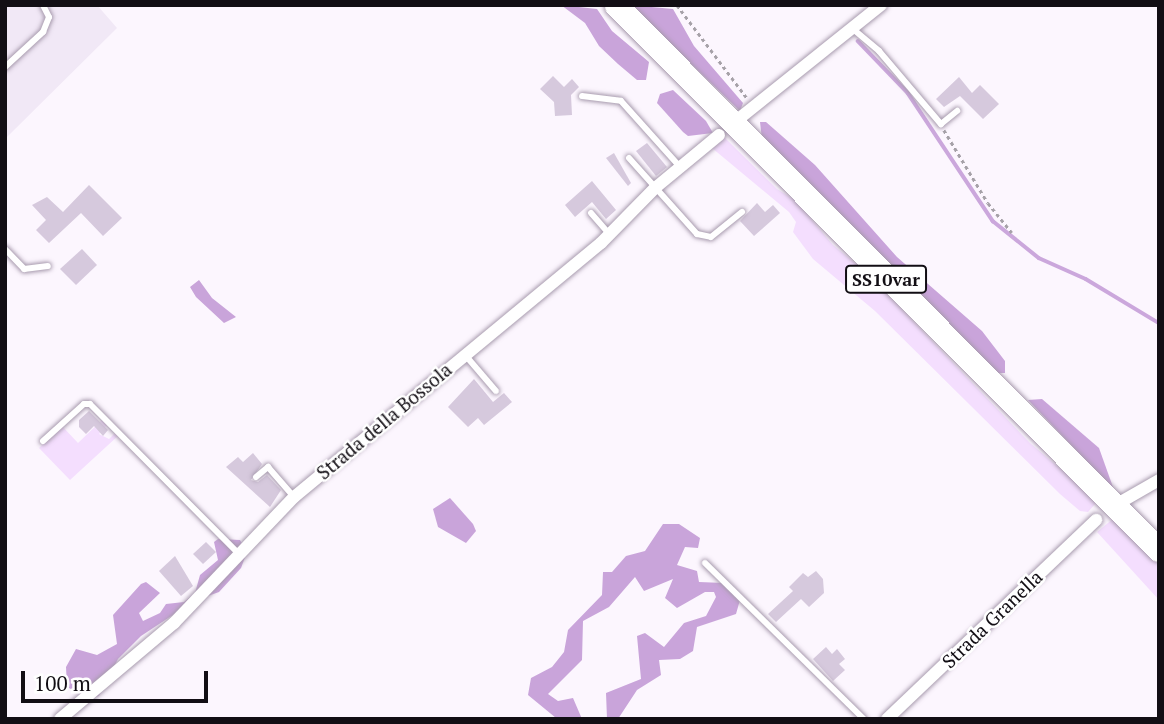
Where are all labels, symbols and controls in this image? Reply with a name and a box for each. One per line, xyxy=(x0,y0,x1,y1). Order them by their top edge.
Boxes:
road number: SS10var xyxy=(844,264,928,293)
street label: Strada della Bossola xyxy=(312,358,456,484)
street label: Strada Granella xyxy=(937,565,1047,673)
scale bar xyxy=(24,658,212,702)
text: 100 m xyxy=(34,669,91,697)

